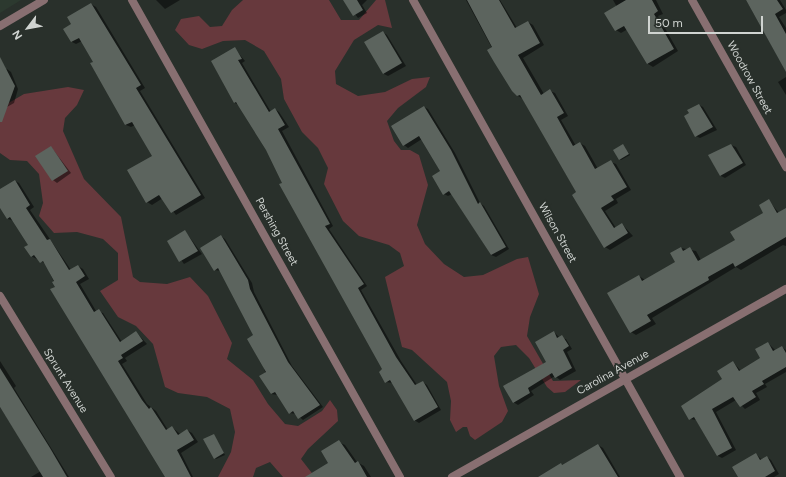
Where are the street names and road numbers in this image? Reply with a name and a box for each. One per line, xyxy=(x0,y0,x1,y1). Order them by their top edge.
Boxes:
street label: Woodrow Street xyxy=(723,39,775,117)
street label: Pershing Street xyxy=(252,196,300,268)
street label: Wilson Street xyxy=(535,201,579,265)
street label: Sprunt Avenue xyxy=(40,346,90,416)
street label: Carolina Avenue xyxy=(575,348,651,398)

